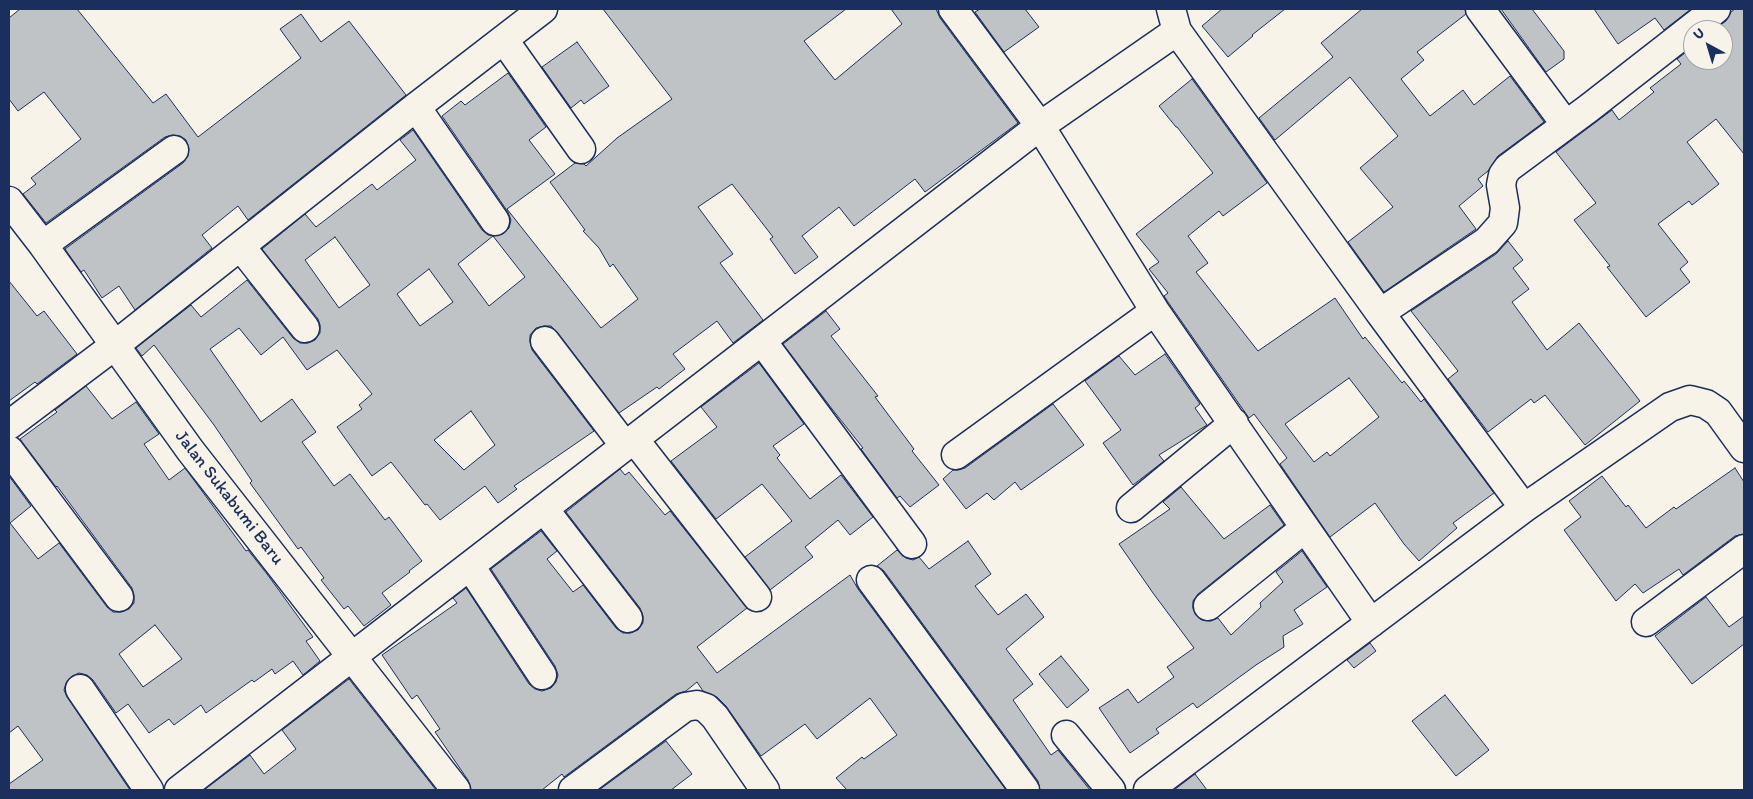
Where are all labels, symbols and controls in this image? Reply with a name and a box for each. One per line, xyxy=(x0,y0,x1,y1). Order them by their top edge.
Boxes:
north arrow xyxy=(1683,20,1733,70)
text: U xyxy=(1690,24,1708,43)
street label: Jalan Sukabumi Baru xyxy=(170,426,288,570)

